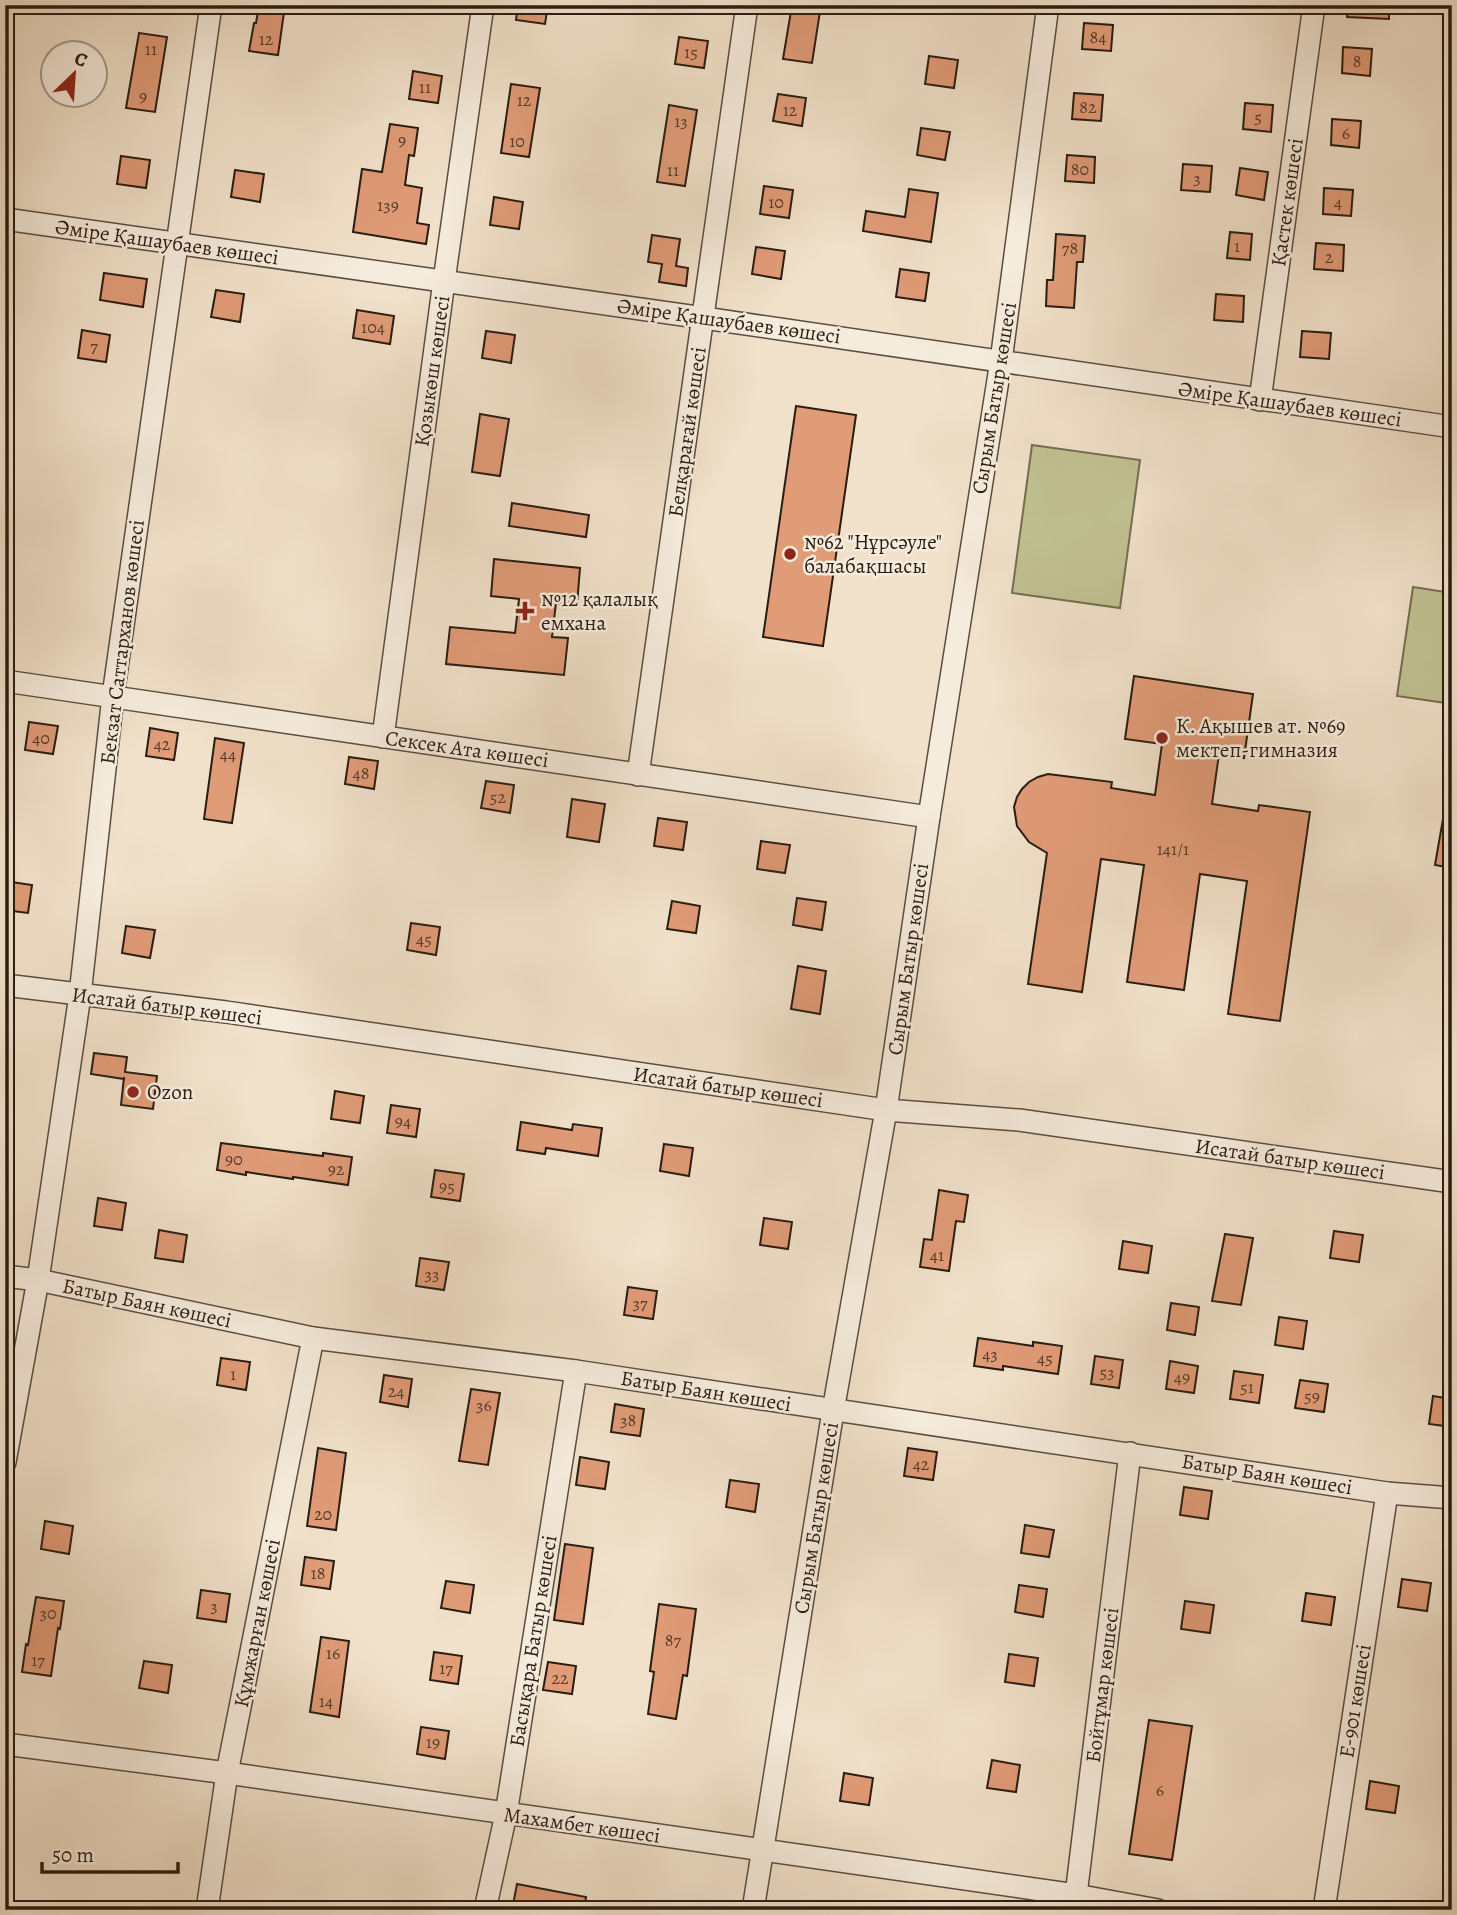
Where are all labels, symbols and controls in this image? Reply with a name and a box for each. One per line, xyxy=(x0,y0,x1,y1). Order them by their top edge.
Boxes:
house number: 84 xyxy=(1090,25,1106,49)
house number: 12 xyxy=(259,27,274,51)
house number: 11 xyxy=(145,37,157,61)
north arrow xyxy=(38,38,108,108)
house number: 15 xyxy=(684,40,698,64)
text: С xyxy=(70,45,92,74)
house number: 8 xyxy=(1353,49,1361,73)
house number: 11 xyxy=(419,75,431,99)
house number: 9 xyxy=(139,84,147,108)
house number: 12 xyxy=(517,88,532,112)
house number: 82 xyxy=(1079,95,1097,119)
house number: 12 xyxy=(783,98,798,122)
house number: 5 xyxy=(1254,105,1262,129)
house number: 13 xyxy=(674,109,688,133)
house number: 6 xyxy=(1342,121,1350,145)
house number: 9 xyxy=(398,128,406,152)
house number: 10 xyxy=(509,129,525,153)
street label: Қастек көшесі xyxy=(1264,136,1310,268)
house number: 80 xyxy=(1071,157,1089,181)
house number: 11 xyxy=(667,158,679,182)
house number: 3 xyxy=(1193,166,1201,190)
house number: 10 xyxy=(768,190,784,214)
house number: 4 xyxy=(1334,190,1342,214)
house number: 139 xyxy=(377,193,399,217)
street label: Әміре Қашаубаев көшесі xyxy=(53,212,281,272)
house number: 1 xyxy=(1234,234,1240,258)
house number: 78 xyxy=(1062,236,1078,260)
house number: 2 xyxy=(1325,245,1334,269)
street label: Әміре Қашаубаев көшесі xyxy=(615,291,843,351)
street label: Қозыкөш көшесі xyxy=(408,294,456,448)
street label: Сырым Батыр көшесі xyxy=(965,300,1023,496)
house number: 104 xyxy=(361,315,385,339)
house number: 7 xyxy=(90,334,98,358)
street label: Белқарағай көшесі xyxy=(661,345,713,519)
street label: Әміре Қашаубаев көшесі xyxy=(1176,374,1404,434)
street label: Бекзат Саттарханов көшесі xyxy=(93,518,151,766)
place label: №62 "Нұрсәуле" балабақшасы xyxy=(804,528,942,580)
marker: №62 "Нұрсәуле" балабақшасы xyxy=(782,546,798,562)
place label: №12 қалалық емхана xyxy=(541,585,658,637)
marker: №12 қалалық емхана xyxy=(515,601,535,621)
place label: К. Ақышев ат. №69 мектеп-гимназия xyxy=(1176,712,1346,764)
street label: Сексек Ата көшесі xyxy=(384,724,551,774)
house number: 40 xyxy=(32,726,50,750)
marker: К. Ақышев ат. №69 мектеп-гимназия xyxy=(1154,730,1170,746)
house number: 42 xyxy=(154,732,171,756)
house number: 44 xyxy=(220,742,236,766)
house number: 48 xyxy=(353,761,369,785)
house number: 52 xyxy=(490,785,507,809)
house number: 141/1 xyxy=(1157,837,1189,861)
street label: Сырым Батыр көшесі xyxy=(881,861,935,1057)
house number: 45 xyxy=(416,927,432,951)
street label: Исатай батыр көшесі xyxy=(70,980,264,1032)
street label: Исатай батыр көшесі xyxy=(631,1060,825,1114)
place label: Ozon xyxy=(147,1078,193,1106)
marker: Ozon xyxy=(125,1084,141,1100)
house number: 94 xyxy=(395,1109,411,1133)
street label: Исатай батыр көшесі xyxy=(1193,1132,1387,1186)
house number: 90 xyxy=(225,1147,243,1171)
house number: 92 xyxy=(328,1157,345,1181)
house number: 95 xyxy=(439,1174,455,1198)
house number: 41 xyxy=(930,1243,944,1267)
house number: 33 xyxy=(425,1262,439,1286)
street label: Батыр Баян көшесі xyxy=(60,1271,234,1335)
house number: 37 xyxy=(632,1291,648,1315)
house number: 43 xyxy=(982,1342,998,1366)
house number: 45 xyxy=(1037,1346,1053,1370)
house number: 53 xyxy=(1099,1360,1115,1384)
house number: 1 xyxy=(230,1362,236,1386)
street label: Батыр Баян көшесі xyxy=(619,1364,793,1418)
house number: 49 xyxy=(1174,1365,1190,1389)
house number: 51 xyxy=(1240,1375,1254,1399)
house number: 24 xyxy=(388,1379,404,1403)
house number: 59 xyxy=(1304,1384,1320,1408)
house number: 36 xyxy=(476,1393,492,1417)
house number: 38 xyxy=(620,1408,636,1432)
street label: Сырым Батыр көшесі xyxy=(787,1420,845,1616)
street label: Батыр Баян көшесі xyxy=(1180,1447,1354,1501)
house number: 42 xyxy=(913,1452,930,1476)
house number: 20 xyxy=(314,1502,332,1526)
street label: Басықара Батыр көшесі xyxy=(502,1533,564,1749)
street label: Құмжарған көшесі xyxy=(227,1536,287,1709)
house number: 18 xyxy=(311,1561,325,1585)
house number: 3 xyxy=(210,1594,218,1618)
house number: 30 xyxy=(39,1601,57,1625)
street label: Бойтұмар көшесі xyxy=(1079,1606,1125,1764)
house number: 87 xyxy=(665,1628,682,1652)
house number: 16 xyxy=(326,1641,340,1665)
street label: Е-901 көшесі xyxy=(1332,1642,1378,1760)
house number: 17 xyxy=(31,1648,45,1672)
house number: 17 xyxy=(439,1656,453,1680)
house number: 22 xyxy=(551,1666,569,1690)
house number: 14 xyxy=(319,1689,333,1713)
house number: 19 xyxy=(426,1730,440,1754)
house number: 6 xyxy=(1156,1778,1164,1802)
street label: Махамбет көшесі xyxy=(502,1800,662,1850)
scale bar xyxy=(42,1831,178,1875)
text: 50 m xyxy=(52,1841,94,1869)

